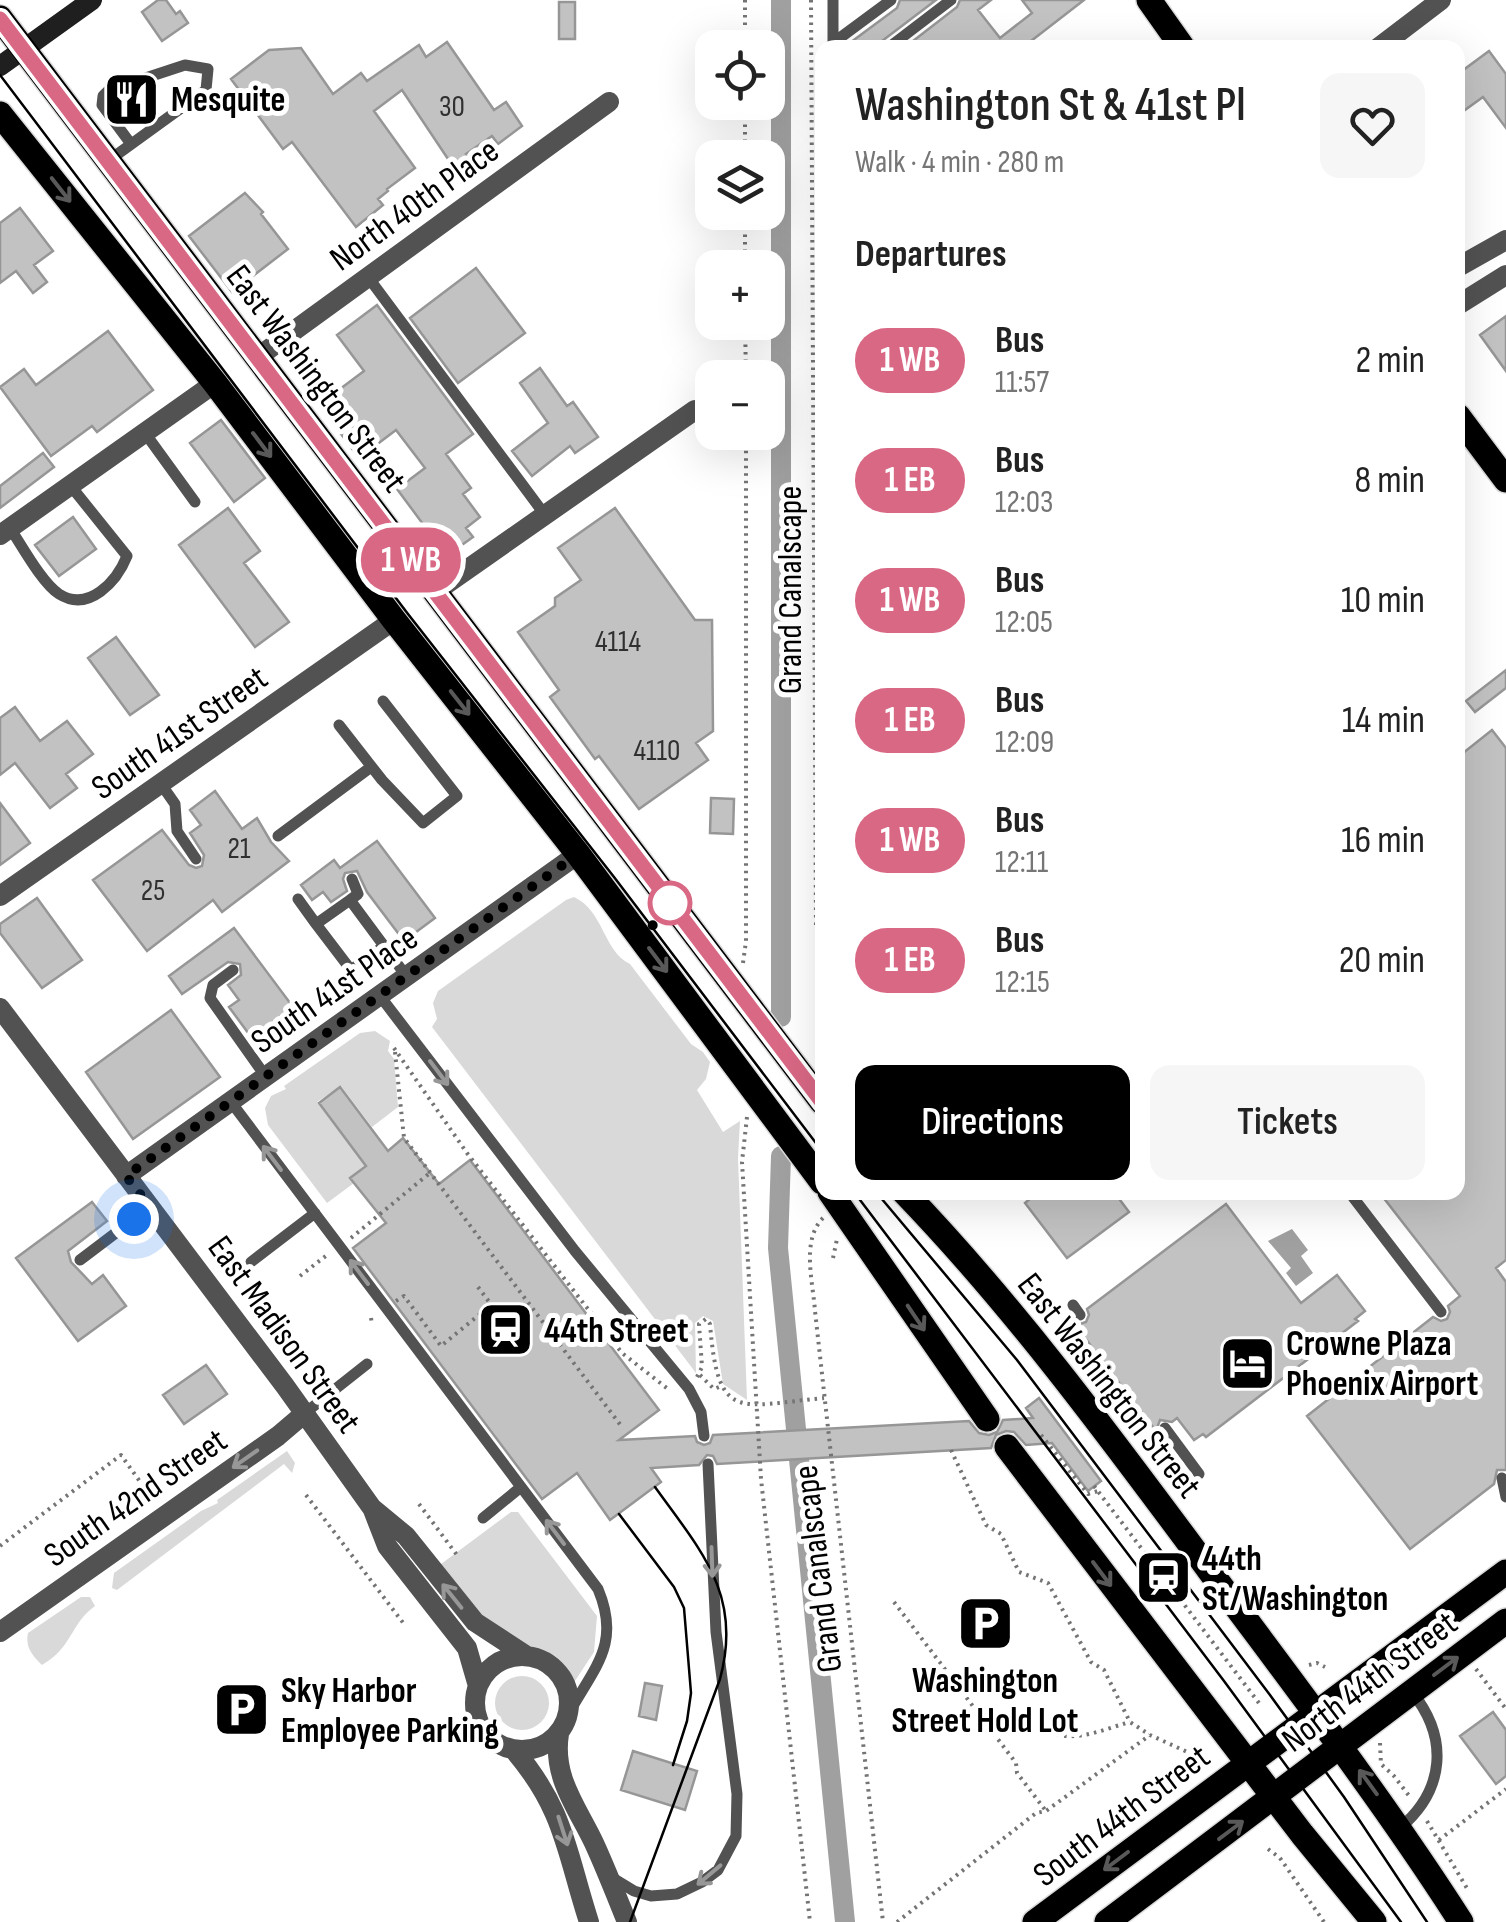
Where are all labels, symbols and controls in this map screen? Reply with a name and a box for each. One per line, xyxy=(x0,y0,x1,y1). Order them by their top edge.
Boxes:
map controls xyxy=(695,30,785,450)
button: locate xyxy=(695,30,785,120)
restaurant icon: Mesquite xyxy=(102,69,162,129)
button: heart xyxy=(1320,73,1425,178)
text: Washington St & 41st Pl xyxy=(855,77,1246,134)
place label: Mesquite xyxy=(171,79,285,122)
house number: 30 xyxy=(439,89,465,125)
street label: North 40th Place xyxy=(322,130,508,281)
button: layers xyxy=(695,140,785,230)
text: Walk · 4 min · 280 m xyxy=(855,143,1064,182)
one-way arrow xyxy=(50,176,71,203)
text: Departures xyxy=(855,232,1007,277)
button: + xyxy=(695,250,785,340)
street label: East Washington Street xyxy=(216,257,415,501)
text: Bus xyxy=(995,318,1044,363)
text: 2 min xyxy=(1356,338,1425,383)
text: 1 WB xyxy=(880,339,940,382)
button: − xyxy=(695,360,785,450)
text: 11:57 xyxy=(995,363,1049,402)
one-way arrow xyxy=(251,431,272,458)
text: Bus xyxy=(995,438,1044,483)
text: 8 min xyxy=(1355,458,1425,503)
text: 1 EB xyxy=(885,459,936,502)
text: 12:03 xyxy=(995,483,1053,522)
street label: Grand Canalscape xyxy=(769,486,812,694)
line badge: 1 WB xyxy=(341,528,481,592)
text: 1 WB xyxy=(381,539,441,582)
text: Bus xyxy=(995,558,1044,603)
text: 10 min xyxy=(1341,578,1425,623)
text: 1 WB xyxy=(880,579,940,622)
text: 12:05 xyxy=(995,603,1053,642)
house number: 4114 xyxy=(595,624,641,660)
street label: South 41st Street xyxy=(84,657,276,810)
text: Bus xyxy=(995,678,1044,723)
one-way arrow xyxy=(449,689,470,716)
text: 14 min xyxy=(1342,698,1425,743)
text: 1 EB xyxy=(885,699,936,742)
text: 12:09 xyxy=(995,723,1054,762)
house number: 4110 xyxy=(633,733,681,769)
text: Bus xyxy=(995,798,1044,843)
text: 16 min xyxy=(1341,818,1425,863)
text: 1 WB xyxy=(880,819,940,862)
house number: 21 xyxy=(228,831,251,867)
text: 12:11 xyxy=(995,843,1048,882)
house number: 25 xyxy=(141,873,165,909)
unlabelled marker xyxy=(649,882,691,924)
street label: South 41st Place xyxy=(243,917,427,1063)
text: Bus xyxy=(995,918,1044,963)
text: 20 min xyxy=(1339,938,1425,983)
text: 1 EB xyxy=(885,939,936,982)
one-way arrow xyxy=(647,946,668,973)
text: 12:15 xyxy=(995,963,1050,1002)
one-way arrow xyxy=(428,1059,449,1086)
button: Directions xyxy=(855,1065,1130,1180)
button: Tickets xyxy=(1150,1065,1425,1180)
one-way arrow xyxy=(262,1145,283,1172)
your location xyxy=(109,1194,159,1244)
street label: East Madison Street xyxy=(198,1228,370,1442)
one-way arrow xyxy=(348,1259,369,1286)
street label: East Washington Street xyxy=(1008,1265,1210,1507)
station icon: 44th Street xyxy=(475,1300,535,1360)
one-way arrow xyxy=(905,1304,926,1331)
place label: 44th Street xyxy=(544,1310,688,1353)
place label: Crowne Plaza Phoenix Airport xyxy=(1286,1323,1478,1406)
hotel icon: Crowne Plaza Phoenix Airport xyxy=(1217,1333,1277,1393)
street label: South 42nd Street xyxy=(36,1419,236,1577)
one-way arrow xyxy=(232,1448,259,1469)
street label: Grand Canalscape xyxy=(784,1463,853,1675)
one-way arrow xyxy=(544,1519,565,1546)
place label: 44th St/Washington xyxy=(1202,1538,1388,1621)
one-way arrow xyxy=(703,1545,722,1577)
station icon: 44th St/Washington xyxy=(1133,1548,1193,1608)
one-way arrow xyxy=(1092,1560,1113,1587)
one-way arrow xyxy=(441,1583,463,1609)
parking icon: Washington Street Hold Lot xyxy=(955,1594,1015,1654)
street label: North 44th Street xyxy=(1274,1602,1466,1762)
one-way arrow xyxy=(1432,1655,1459,1676)
place label: Washington Street Hold Lot xyxy=(892,1660,1078,1743)
place label: Sky Harbor Employee Parking xyxy=(281,1670,499,1753)
parking icon: Sky Harbor Employee Parking xyxy=(212,1680,272,1740)
street label: South 44th Street xyxy=(1025,1736,1219,1897)
one-way arrow xyxy=(1358,1769,1379,1797)
one-way arrow xyxy=(555,1814,573,1846)
one-way arrow xyxy=(1217,1819,1244,1840)
one-way arrow xyxy=(1103,1851,1131,1872)
one-way arrow xyxy=(696,1864,722,1886)

